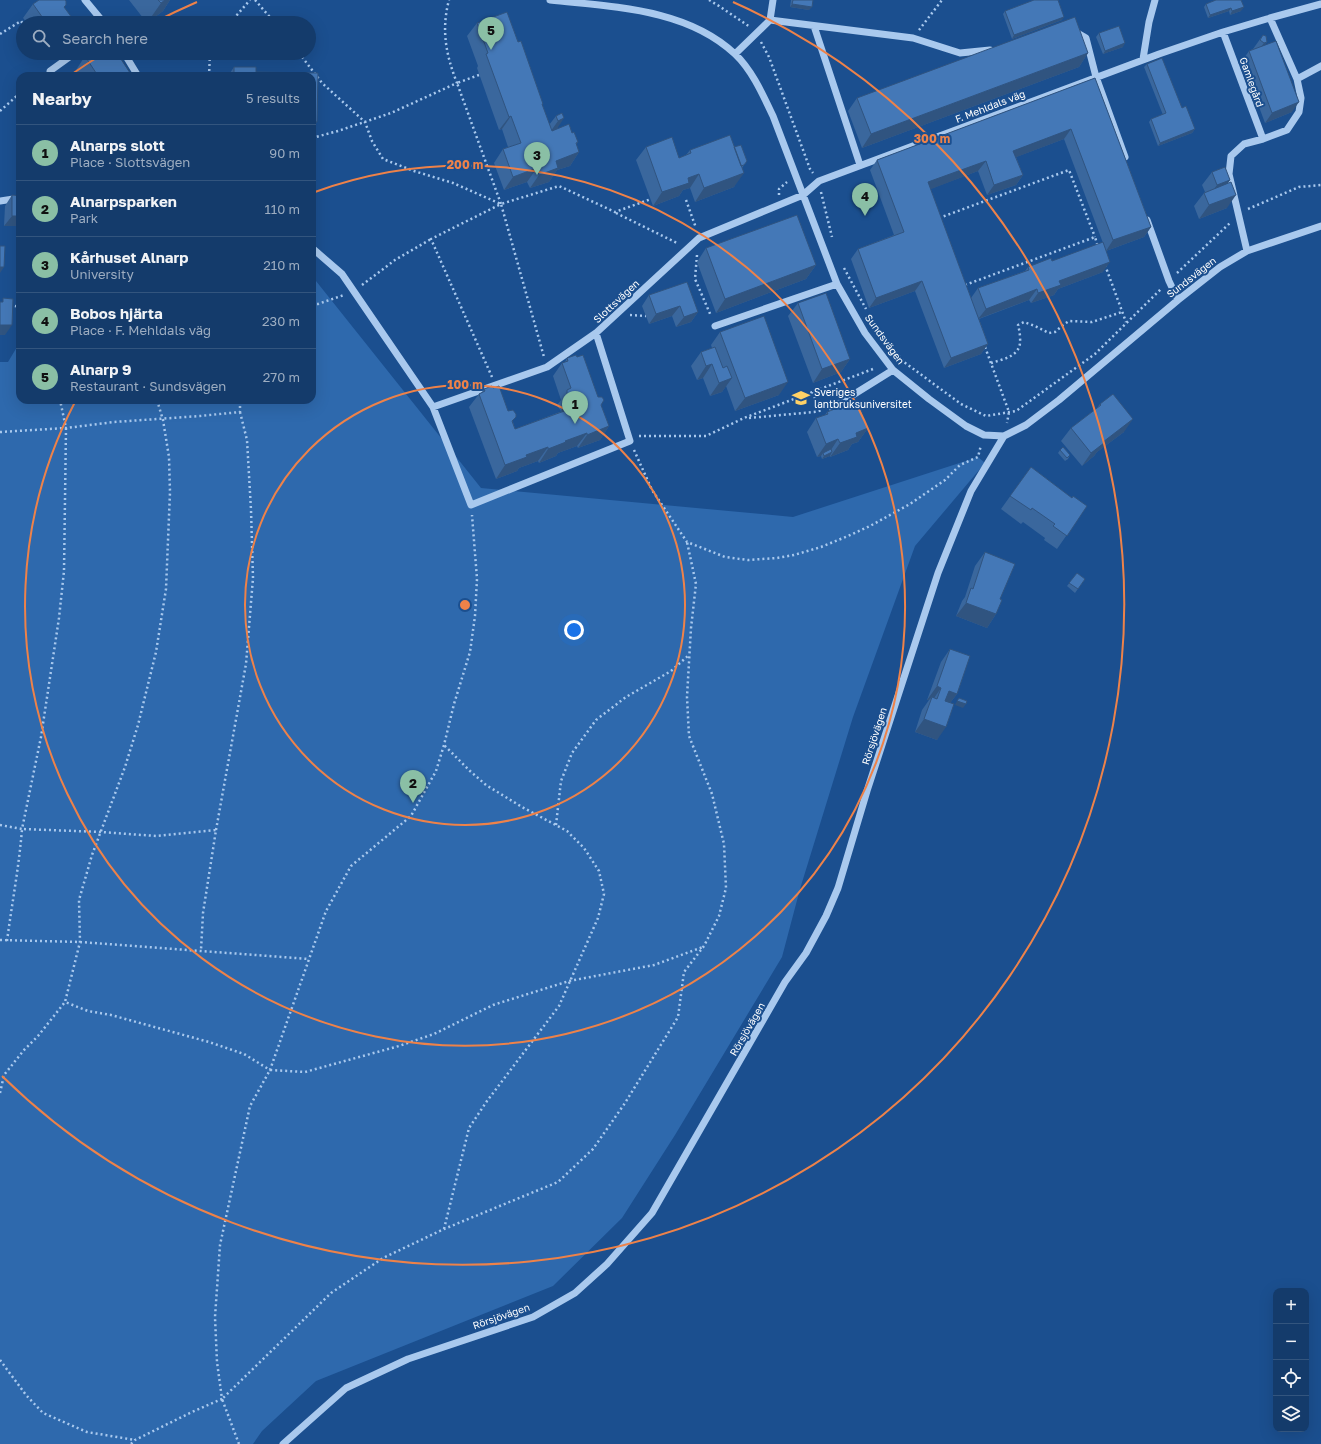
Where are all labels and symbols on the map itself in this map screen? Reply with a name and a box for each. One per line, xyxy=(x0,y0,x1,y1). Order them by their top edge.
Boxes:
pin: 5 xyxy=(478,17,504,50)
street label: Gamlegård xyxy=(1237,55,1267,109)
street label: F. Mehldals väg xyxy=(953,87,1027,125)
text: 300 m xyxy=(914,131,950,146)
pin: 3 xyxy=(524,142,550,175)
text: 200 m xyxy=(447,157,483,172)
pin: 4 xyxy=(852,183,878,216)
street label: Sundsvägen xyxy=(1164,254,1218,300)
street label: Slottsvägen xyxy=(591,277,641,325)
street label: Sundsvägen xyxy=(863,312,907,366)
text: 100 m xyxy=(447,377,483,392)
place label: Sveriges lantbruksuniversitet xyxy=(814,386,912,410)
school or university icon: Sveriges lantbruksuniversitet xyxy=(791,388,811,408)
pin: 1 xyxy=(562,391,588,424)
centre of rings xyxy=(458,598,472,612)
your location xyxy=(564,620,584,640)
street label: Rörsjövägen xyxy=(859,706,889,766)
pin: 2 xyxy=(400,770,426,803)
street label: Rörsjövägen xyxy=(727,1000,767,1058)
street label: Rörsjövägen xyxy=(471,1301,531,1331)

